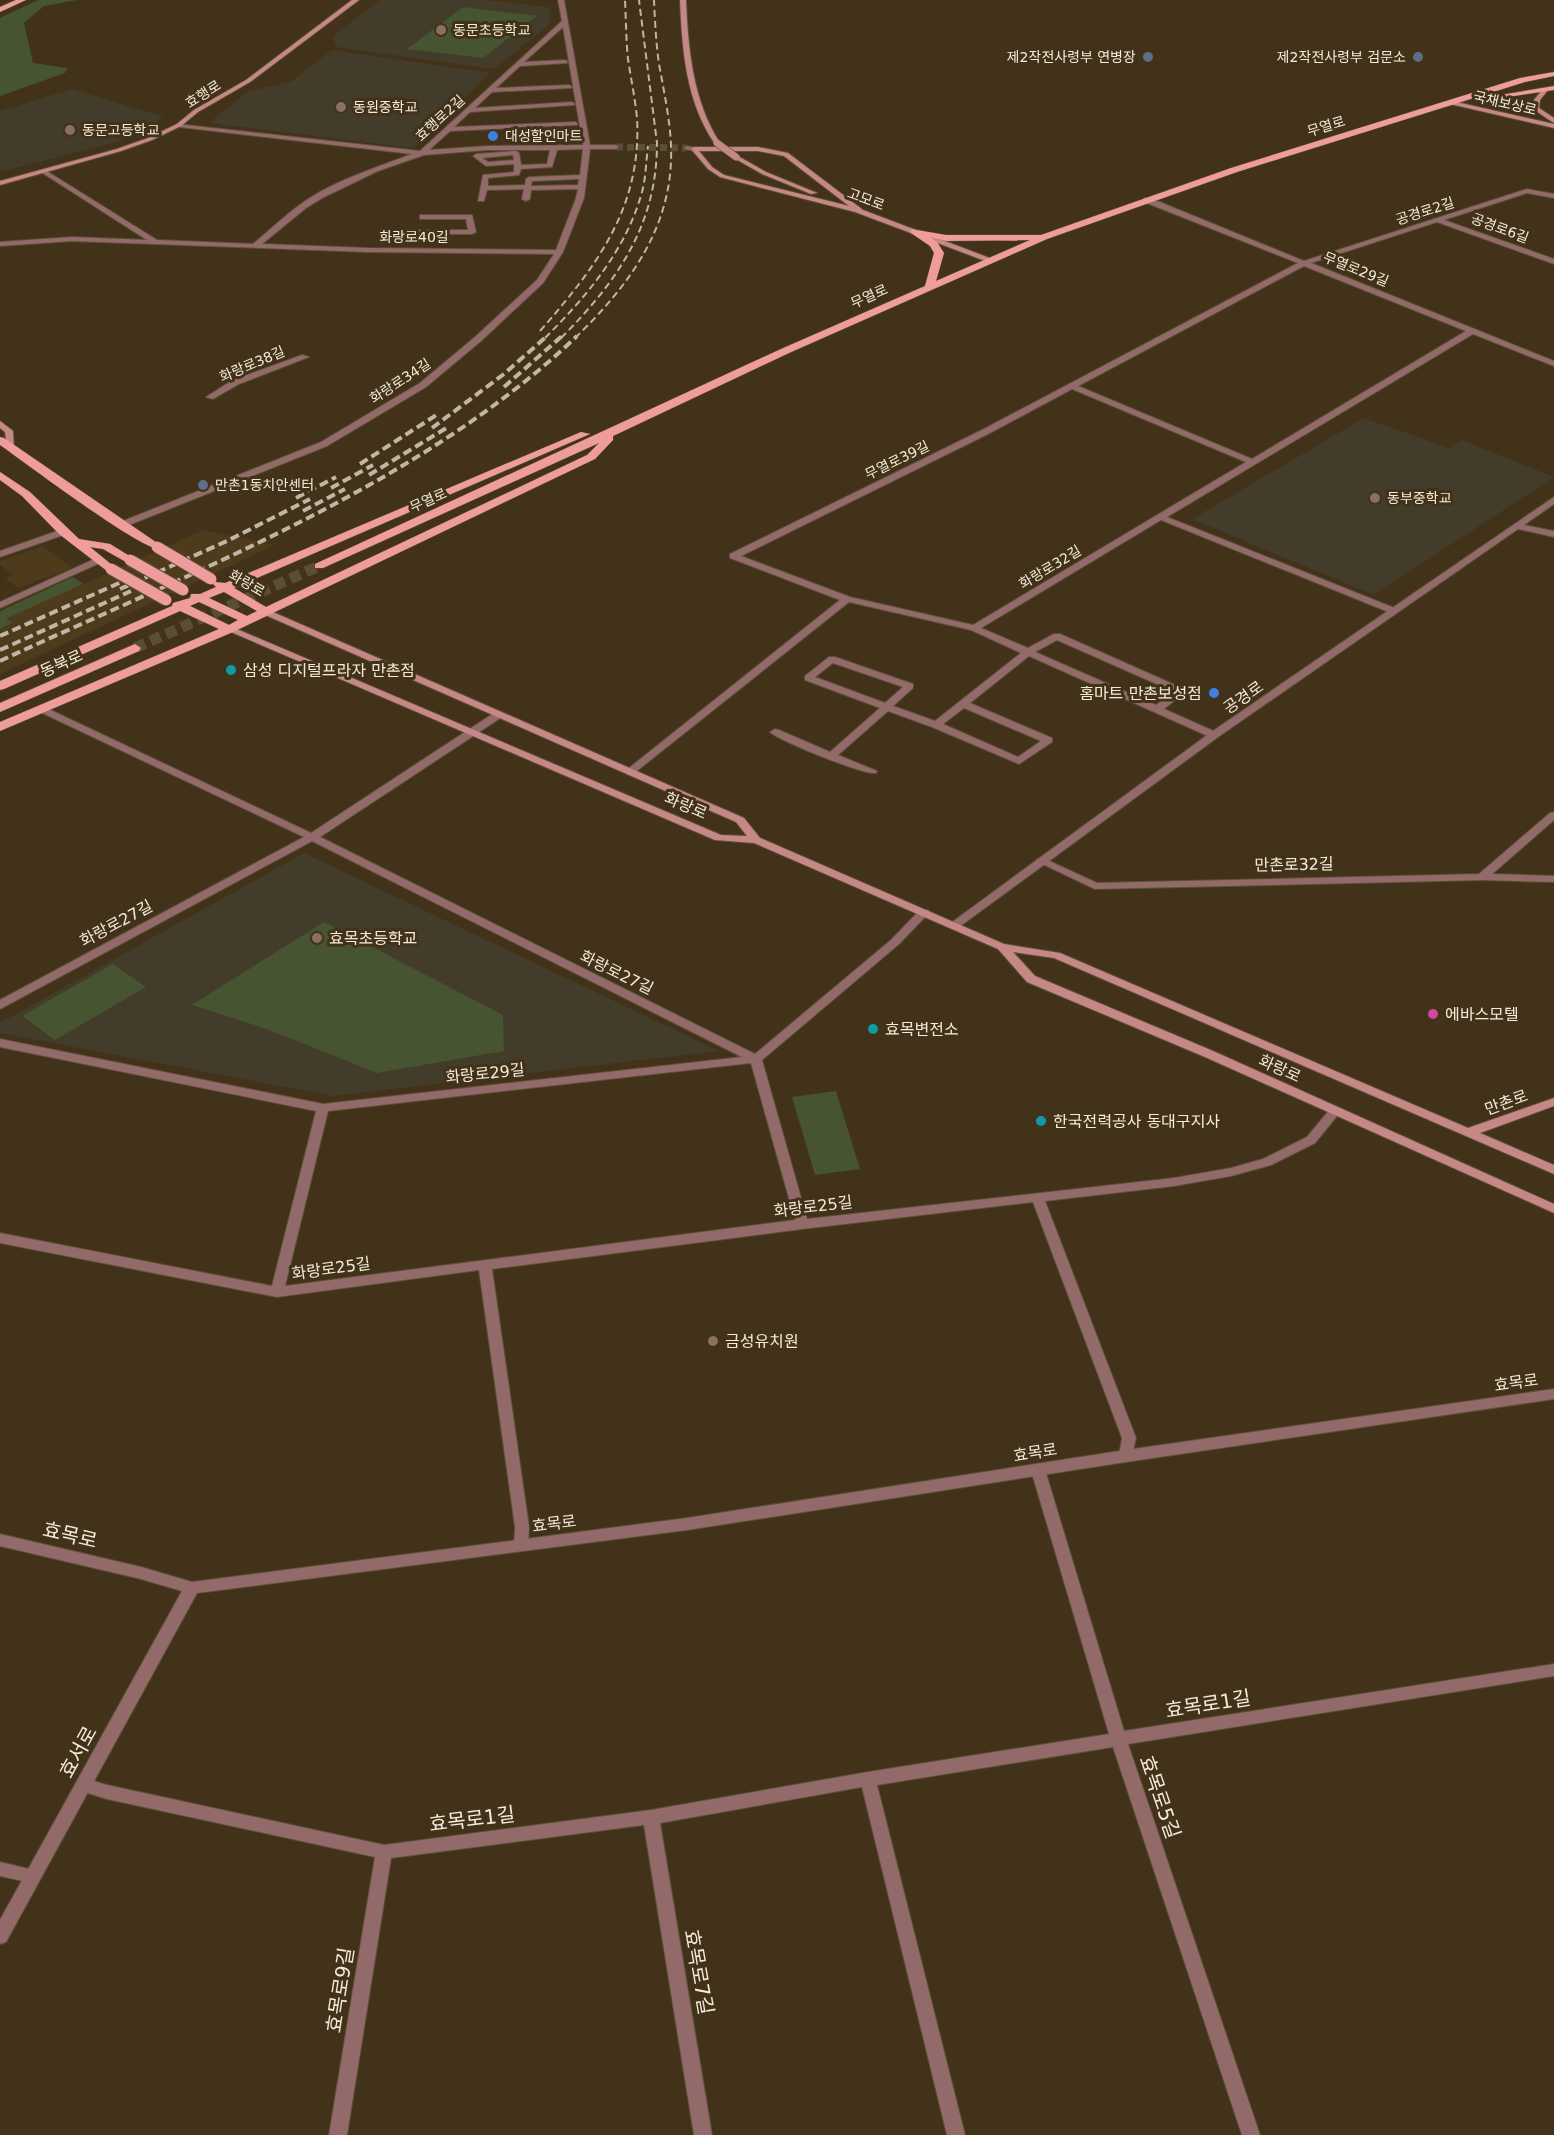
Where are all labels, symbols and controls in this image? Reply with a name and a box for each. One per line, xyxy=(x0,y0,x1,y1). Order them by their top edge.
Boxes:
place label: 동문초등학교 xyxy=(453,22,530,38)
marker: 동문초등학교 xyxy=(434,23,448,37)
place label: 제2작전사령부 연병장 xyxy=(1007,49,1136,65)
place label: 제2작전사령부 검문소 xyxy=(1277,49,1406,65)
marker: 제2작전사령부 연병장 xyxy=(1141,50,1155,64)
marker: 제2작전사령부 검문소 xyxy=(1411,50,1425,64)
street label: 효행로 xyxy=(182,77,224,111)
street label: 국채보상로 xyxy=(1472,88,1538,118)
street label: 효행로2길 xyxy=(412,92,468,144)
place label: 동원중학교 xyxy=(353,99,418,115)
marker: 동원중학교 xyxy=(334,100,348,114)
street label: 무열로 xyxy=(1305,113,1347,139)
place label: 동문고등학교 xyxy=(82,122,159,138)
marker: 동문고등학교 xyxy=(63,123,77,137)
place label: 대성할인마트 xyxy=(505,128,582,144)
marker: 대성할인마트 xyxy=(486,129,500,143)
street label: 고모로 xyxy=(845,185,887,213)
street label: 공경로2길 xyxy=(1394,194,1456,228)
street label: 공경로6길 xyxy=(1469,210,1531,246)
street label: 화랑로40길 xyxy=(379,229,449,245)
street label: 무열로29길 xyxy=(1321,249,1391,289)
street label: 무열로 xyxy=(848,281,890,311)
street label: 화랑로38길 xyxy=(217,343,287,385)
street label: 화랑로34길 xyxy=(367,355,433,407)
street label: 무열로39길 xyxy=(862,438,932,482)
place label: 만촌1동치안센터 xyxy=(215,477,314,493)
marker: 만촌1동치안센터 xyxy=(196,478,210,492)
street label: 무열로 xyxy=(407,485,449,515)
place label: 동부중학교 xyxy=(1387,490,1452,506)
marker: 동부중학교 xyxy=(1368,491,1382,505)
street label: 화랑로32길 xyxy=(1016,542,1084,592)
street label: 화랑로 xyxy=(226,566,268,600)
street label: 동북로 xyxy=(37,646,85,681)
place label: 삼성 디지털프라자 만촌점 xyxy=(243,661,415,680)
marker: 삼성 디지털프라자 만촌점 xyxy=(224,663,238,677)
street label: 공경로 xyxy=(1220,677,1267,718)
place label: 홈마트 만촌보성점 xyxy=(1079,684,1202,703)
marker: 홈마트 만촌보성점 xyxy=(1207,686,1221,700)
street label: 화랑로 xyxy=(662,788,710,823)
street label: 만촌로32길 xyxy=(1254,854,1334,875)
street label: 화랑로27길 xyxy=(77,896,156,950)
place label: 효목초등학교 xyxy=(329,929,417,948)
marker: 효목초등학교 xyxy=(310,931,324,945)
street label: 화랑로27길 xyxy=(577,947,657,998)
place label: 에바스모텔 xyxy=(1445,1005,1519,1024)
marker: 에바스모텔 xyxy=(1426,1007,1440,1021)
place label: 효목변전소 xyxy=(885,1020,959,1039)
marker: 효목변전소 xyxy=(866,1022,880,1036)
street label: 화랑로 xyxy=(1256,1051,1304,1086)
street label: 화랑로29길 xyxy=(445,1060,525,1087)
street label: 만촌로 xyxy=(1482,1086,1530,1119)
place label: 한국전력공사 동대구지사 xyxy=(1053,1112,1220,1131)
marker: 한국전력공사 동대구지사 xyxy=(1034,1114,1048,1128)
street label: 화랑로25길 xyxy=(773,1192,854,1221)
street label: 화랑로25길 xyxy=(291,1254,372,1283)
place label: 금성유치원 xyxy=(725,1332,799,1351)
marker: 금성유치원 xyxy=(706,1334,720,1348)
street label: 효목로 xyxy=(1493,1370,1540,1395)
street label: 효목로 xyxy=(1012,1440,1059,1465)
street label: 효목로 xyxy=(531,1511,577,1536)
street label: 효목로 xyxy=(40,1517,100,1553)
street label: 효목로1길 xyxy=(1163,1685,1253,1723)
street label: 효서로 xyxy=(54,1722,102,1782)
street label: 효목로5길 xyxy=(1135,1752,1185,1842)
street label: 효목로1길 xyxy=(428,1802,516,1836)
street label: 효목로7길 xyxy=(680,1927,718,2017)
street label: 효목로9길 xyxy=(321,1945,359,2035)

